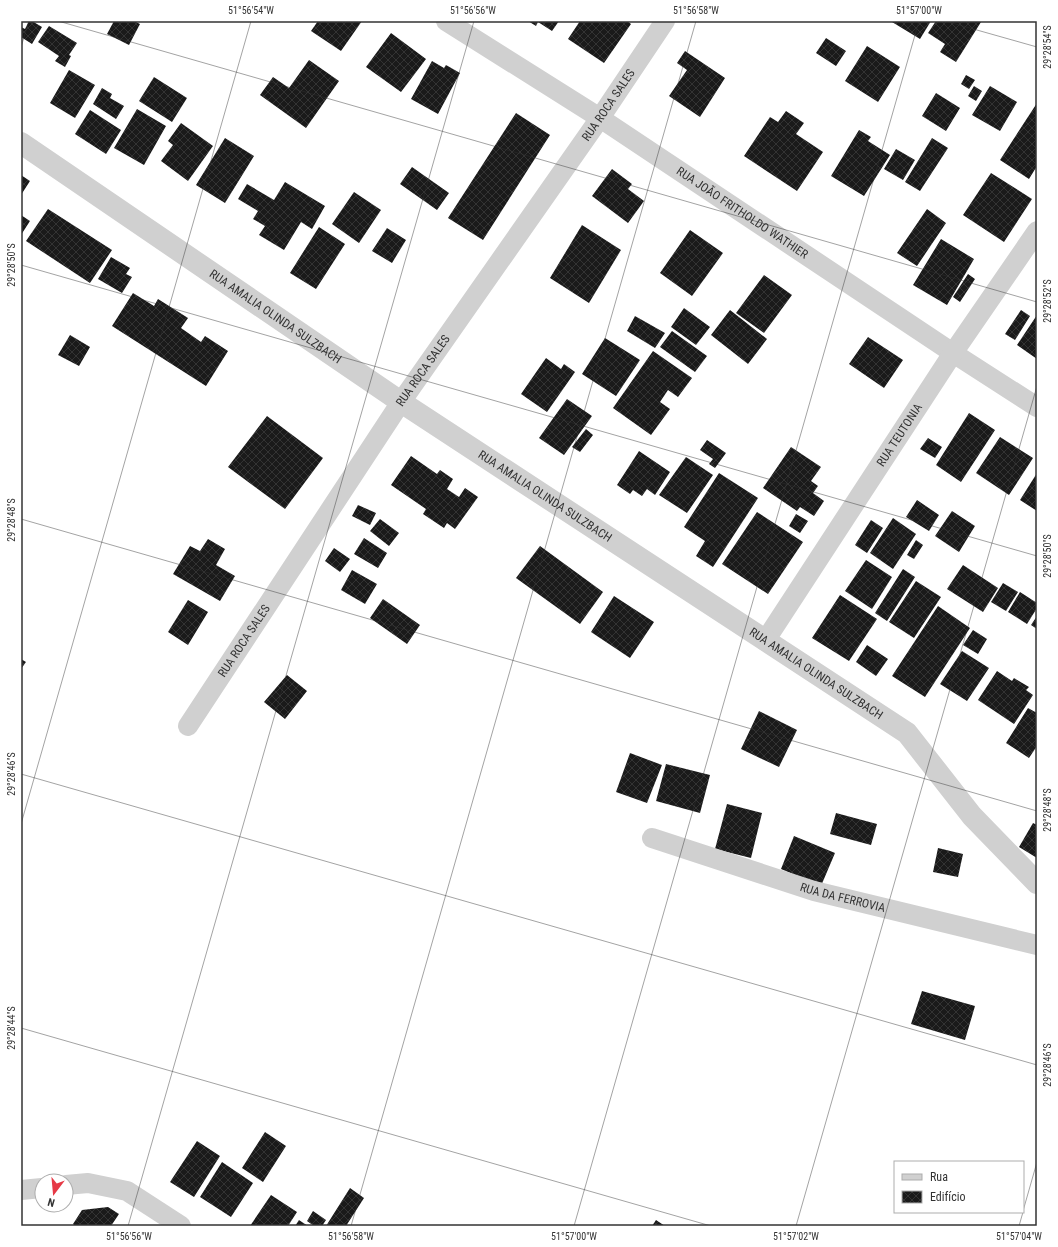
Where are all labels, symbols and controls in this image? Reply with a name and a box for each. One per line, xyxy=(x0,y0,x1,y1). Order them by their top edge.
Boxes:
text: 51°56'54"W xyxy=(228,5,274,16)
text: 51°56'56"W xyxy=(450,5,496,16)
text: 51°56'58"W xyxy=(673,5,719,16)
text: 51°57'00"W xyxy=(896,5,942,16)
text: 29°28'54"S xyxy=(1042,25,1053,69)
street label: RUA ROCA SALES xyxy=(579,66,638,144)
street label: RUA JOÃO FRITHOLDO WATHIER xyxy=(674,164,811,262)
text: 29°28'50"S xyxy=(6,243,17,287)
street label: RUA AMALIA OLINDA SULZBACH xyxy=(207,267,344,366)
text: 29°28'52"S xyxy=(1042,279,1053,323)
street label: RUA ROCA SALES xyxy=(393,332,453,409)
street label: RUA TEUTONIA xyxy=(874,401,925,469)
street label: RUA AMALIA OLINDA SULZBACH xyxy=(476,447,614,545)
text: 29°28'48"S xyxy=(6,498,17,542)
text: 29°28'50"S xyxy=(1042,534,1053,578)
street label: RUA ROCA SALES xyxy=(215,602,273,680)
street label: RUA AMALIA OLINDA SULZBACH xyxy=(747,625,886,722)
text: 29°28'46"S xyxy=(6,752,17,796)
text: 29°28'48"S xyxy=(1042,788,1053,832)
street label: RUA DA FERROVIA xyxy=(798,880,887,915)
text: 29°28'44"S xyxy=(6,1006,17,1050)
text: 29°28'46"S xyxy=(1042,1043,1053,1087)
legend xyxy=(894,1161,1024,1213)
text: Rua xyxy=(930,1170,948,1184)
north arrow xyxy=(34,1173,74,1213)
text: Edifício xyxy=(930,1190,966,1204)
text: N xyxy=(46,1195,56,1209)
text: 51°56'56"W xyxy=(106,1231,152,1242)
text: 51°56'58"W xyxy=(328,1231,374,1242)
text: 51°57'00"W xyxy=(551,1231,597,1242)
text: 51°57'02"W xyxy=(773,1231,819,1242)
text: 51°57'04"W xyxy=(996,1231,1042,1242)

